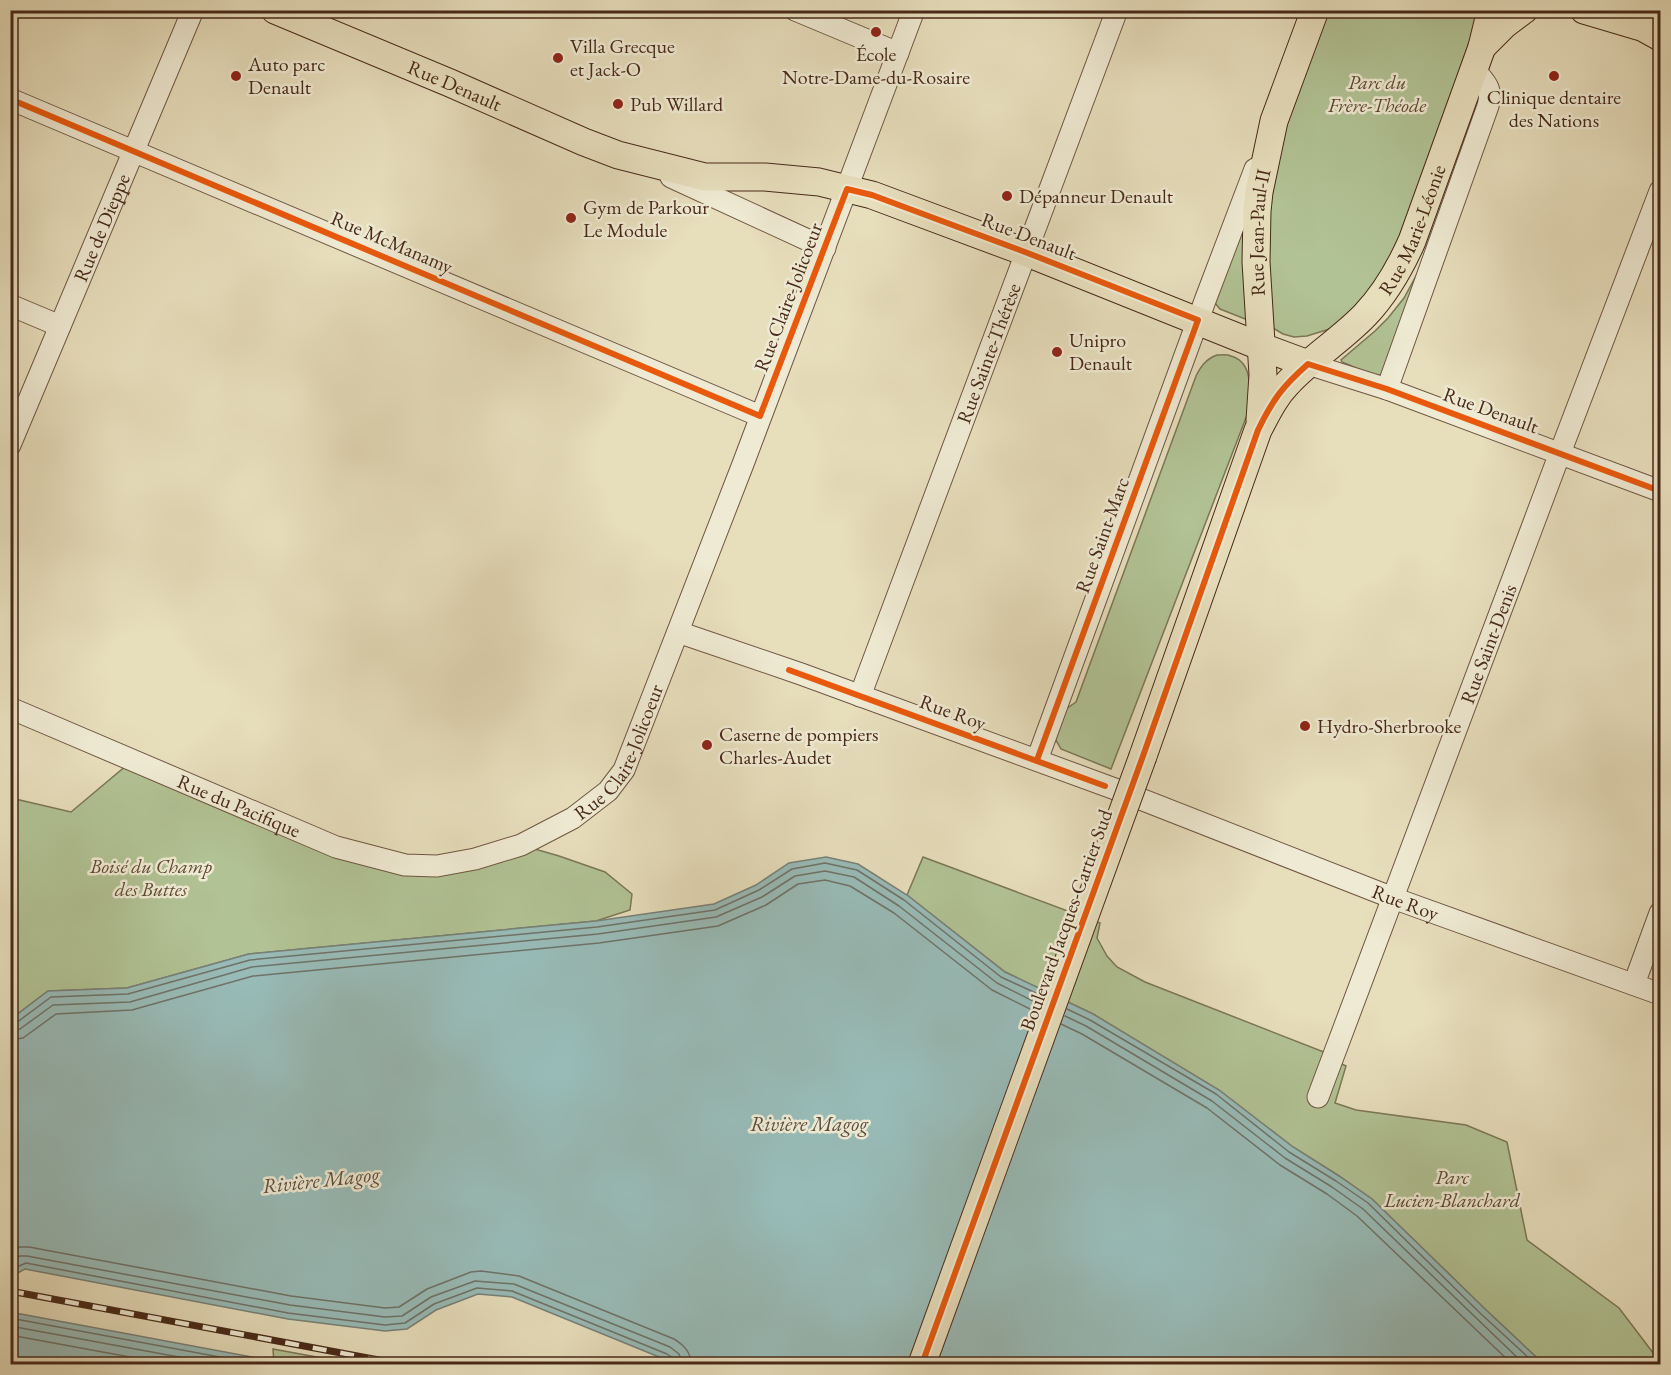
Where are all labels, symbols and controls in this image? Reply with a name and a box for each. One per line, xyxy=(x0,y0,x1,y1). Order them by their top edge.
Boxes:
marker: École Notre-Dame-du-Rosaire xyxy=(869,25,883,39)
place label: Villa Grecque et Jack-O xyxy=(570,33,675,82)
place label: École Notre-Dame-du-Rosaire xyxy=(782,41,970,90)
place label: Auto parc Denault xyxy=(247,51,325,100)
marker: Villa Grecque et Jack-O xyxy=(551,51,565,65)
street label: Rue Denault xyxy=(404,54,506,117)
marker: Auto parc Denault xyxy=(229,69,243,83)
park label: Parc du Frère-Théode xyxy=(1327,69,1426,118)
marker: Clinique dentaire des Nations xyxy=(1547,69,1561,83)
place label: Clinique dentaire des Nations xyxy=(1487,84,1621,133)
place label: Pub Willard xyxy=(630,91,724,117)
marker: Pub Willard xyxy=(611,97,625,111)
street label: Rue Marie-Léonie xyxy=(1372,161,1452,300)
street label: Rue Jean-Paul-II xyxy=(1243,166,1277,297)
street label: Rue de Dieppe xyxy=(67,169,136,285)
place label: Dépanneur Denault xyxy=(1019,183,1174,209)
marker: Dépanneur Denault xyxy=(1000,189,1014,203)
place label: Gym de Parkour Le Module xyxy=(583,194,709,243)
street label: Rue McManamy xyxy=(327,205,457,279)
street label: Rue Denault xyxy=(978,206,1081,266)
marker: Gym de Parkour Le Module xyxy=(564,211,578,225)
street label: Rue Claire-Jolicoeur xyxy=(748,219,828,375)
street label: Rue Sainte-Thérèse xyxy=(950,279,1027,427)
place label: Unipro Denault xyxy=(1069,327,1133,376)
marker: Unipro Denault xyxy=(1050,345,1064,359)
street label: Rue Denault xyxy=(1440,381,1543,440)
street label: Rue Saint-Marc xyxy=(1069,473,1135,597)
street label: Rue Saint-Denis xyxy=(1454,580,1523,707)
street label: Rue Claire-Jolicoeur xyxy=(568,680,669,826)
street label: Rue Roy xyxy=(916,688,990,736)
place label: Hydro-Sherbrooke xyxy=(1317,713,1462,739)
marker: Hydro-Sherbrooke xyxy=(1298,719,1312,733)
place label: Caserne de pompiers Charles-Audet xyxy=(719,721,878,770)
marker: Caserne de pompiers Charles-Audet xyxy=(700,738,714,752)
street label: Rue du Pacifique xyxy=(173,768,305,843)
street label: Boulevard Jacques-Cartier Sud xyxy=(1014,805,1118,1034)
park label: Boisé du Champ des Buttes xyxy=(89,853,212,902)
street label: Rue Roy xyxy=(1368,878,1442,926)
water label: Rivière Magog xyxy=(750,1110,869,1137)
water label: Rivière Magog xyxy=(261,1160,382,1199)
park label: Parc Lucien-Blanchard xyxy=(1383,1164,1521,1213)

